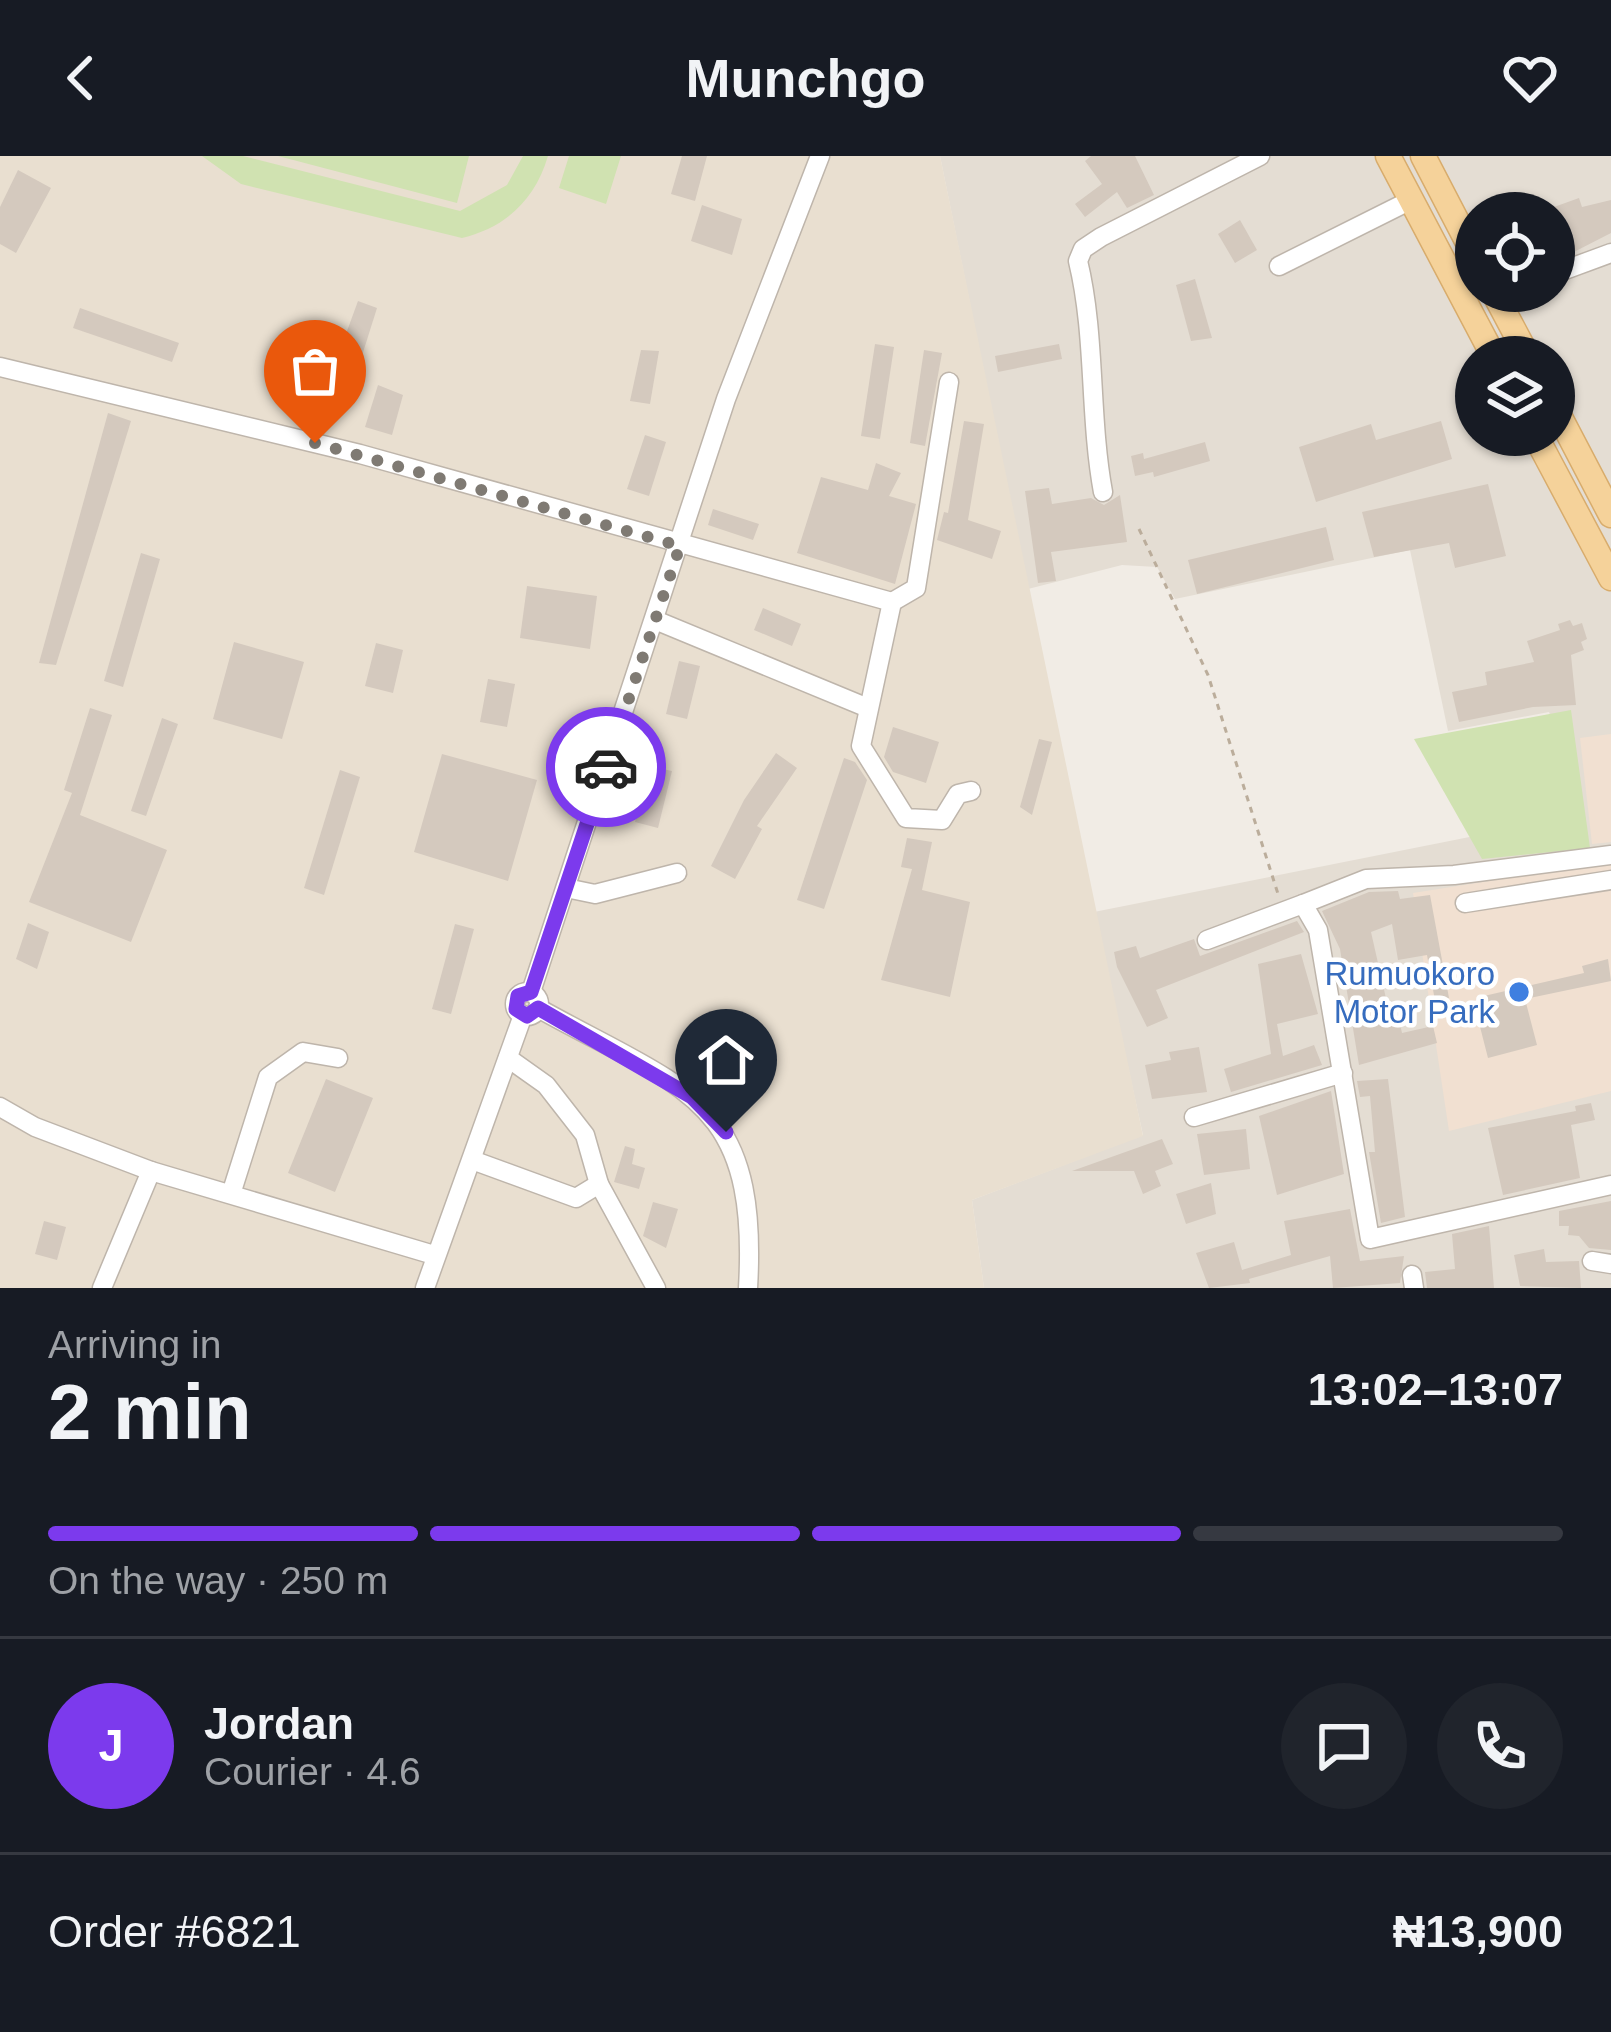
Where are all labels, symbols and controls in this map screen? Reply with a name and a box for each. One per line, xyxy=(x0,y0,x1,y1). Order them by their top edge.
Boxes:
icon: back xyxy=(48,45,114,111)
icon: heart xyxy=(1497,45,1563,111)
text: Munchgo xyxy=(686,48,925,108)
map controls xyxy=(1455,192,1575,456)
button: locate xyxy=(1455,192,1575,312)
pin xyxy=(264,320,366,443)
button: layers xyxy=(1455,336,1575,456)
icon: bag xyxy=(282,338,348,404)
courier xyxy=(546,707,666,827)
icon: car xyxy=(573,734,639,800)
place label: Rumuokoro Motor Park xyxy=(1324,955,1495,1030)
marker: Rumuokoro Motor Park xyxy=(1506,979,1532,1005)
pin xyxy=(675,1009,777,1132)
icon: home xyxy=(693,1027,759,1093)
text: Arriving in xyxy=(48,1323,221,1366)
text: 13:02–13:07 xyxy=(1308,1364,1563,1415)
text: 2 min xyxy=(48,1368,252,1456)
text: On the way · 250 m xyxy=(48,1559,388,1602)
button: chat xyxy=(1281,1683,1407,1809)
button: phone xyxy=(1437,1683,1563,1809)
text: Jordan xyxy=(204,1698,354,1749)
text: J xyxy=(98,1720,124,1771)
text: Courier · 4.6 xyxy=(204,1750,421,1793)
text: Order #6821 xyxy=(48,1906,301,1957)
text: ₦13,900 xyxy=(1393,1906,1563,1957)

